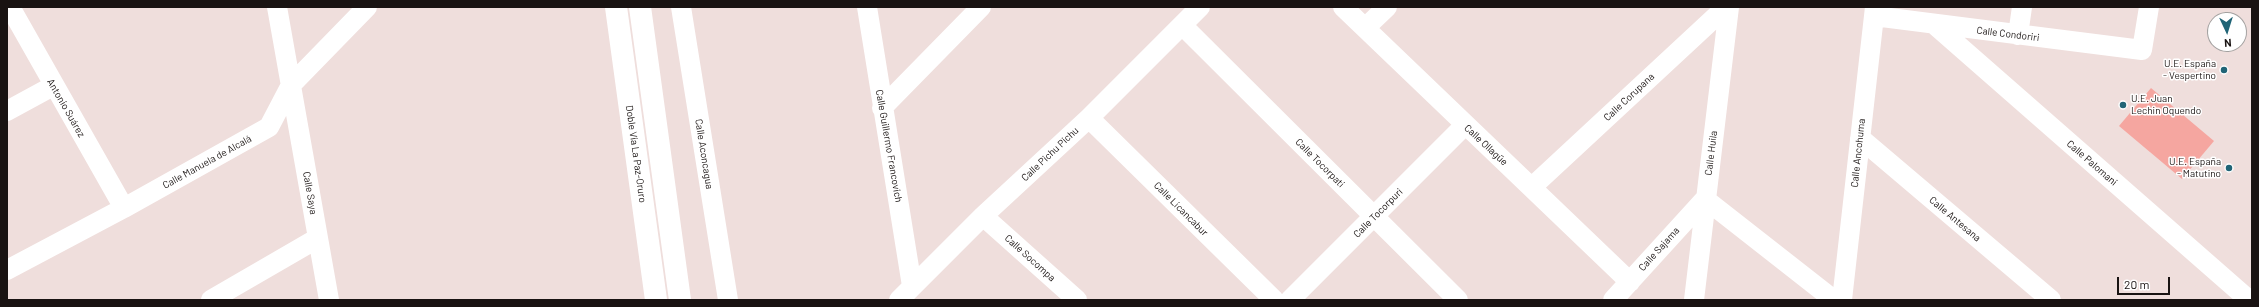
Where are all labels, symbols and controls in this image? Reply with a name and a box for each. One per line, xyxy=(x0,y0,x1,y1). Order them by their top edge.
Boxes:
north arrow xyxy=(2207,12,2247,52)
street label: Calle Condoriri xyxy=(1976,24,2040,44)
text: N xyxy=(2224,37,2232,50)
place label: U.E. España - Vespertino xyxy=(2163,58,2216,82)
marker: U.E. España - Vespertino xyxy=(2219,65,2229,75)
street label: Calle Corupana xyxy=(1601,71,1657,123)
street label: Antonio Suárez xyxy=(44,77,88,139)
street label: Calle Guillermo Francovich xyxy=(873,89,905,203)
place label: U.E. Juan Lechin Oquendo xyxy=(2131,93,2201,116)
marker: U.E. Juan Lechin Oquendo xyxy=(2118,100,2128,110)
street label: Doble Vía La Paz-Oruro xyxy=(623,105,649,203)
street label: Calle Aconcagua xyxy=(693,118,715,190)
street label: Calle Ancohuma xyxy=(1848,118,1868,188)
street label: Calle Ollagüe xyxy=(1462,122,1510,168)
street label: Calle Pichu Pichu xyxy=(1019,124,1081,184)
street label: Calle Huila xyxy=(1702,130,1720,176)
street label: Calle Manuela de Alcalá xyxy=(161,133,253,191)
street label: Calle Tocorpati xyxy=(1293,136,1347,190)
street label: Calle Palomani xyxy=(2064,138,2120,188)
place label: U.E. España - Matutino xyxy=(2169,156,2221,180)
marker: U.E. España - Matutino xyxy=(2224,163,2234,173)
street label: Calle Saya xyxy=(300,171,320,215)
street label: Calle Licancabur xyxy=(1151,179,1211,239)
street label: Calle Tocorpuri xyxy=(1351,186,1405,240)
street label: Calle Antesana xyxy=(1927,194,1983,244)
street label: Calle Sajama xyxy=(1636,225,1682,273)
street label: Calle Socompa xyxy=(1002,232,1058,284)
scale bar xyxy=(2119,269,2172,295)
text: 20 m xyxy=(2124,277,2150,291)

